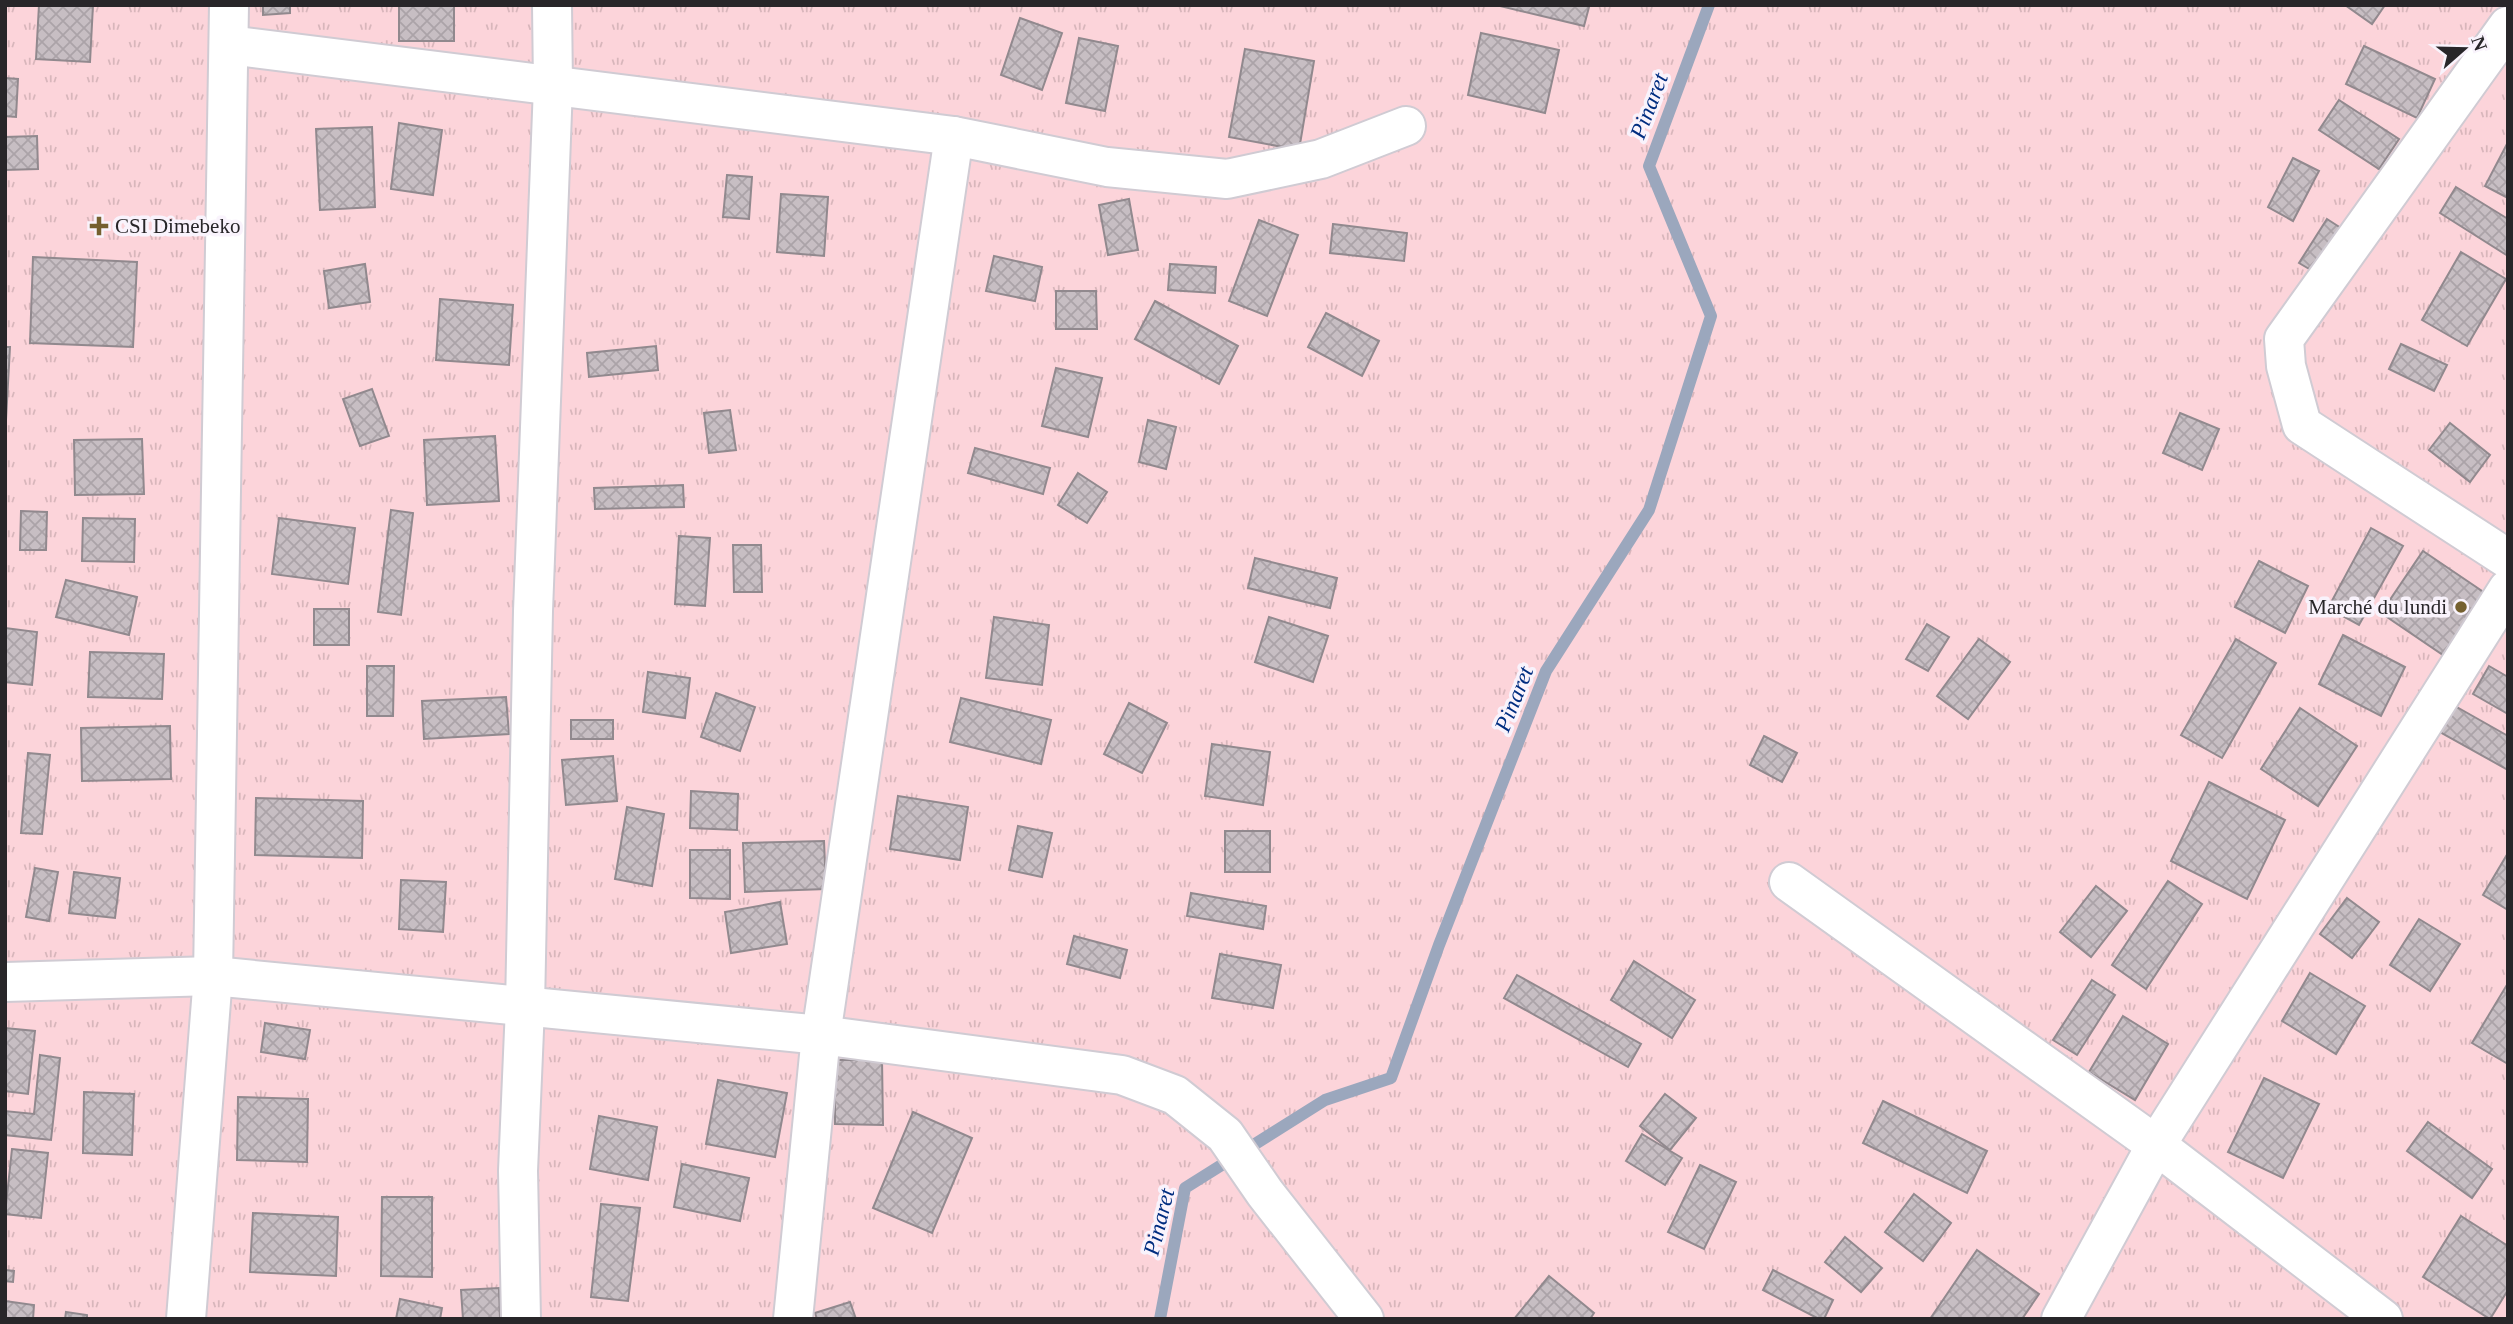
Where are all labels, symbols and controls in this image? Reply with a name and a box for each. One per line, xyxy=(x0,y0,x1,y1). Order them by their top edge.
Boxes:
north arrow xyxy=(2429,14,2499,84)
text: N xyxy=(2467,33,2492,54)
water label: Pinaret xyxy=(1625,69,1673,143)
place label: CSI Dimebeko xyxy=(115,214,240,238)
marker: CSI Dimebeko xyxy=(89,216,109,236)
place label: Marché du lundi xyxy=(2308,595,2447,619)
marker: Marché du lundi xyxy=(2453,599,2469,615)
water label: Pinaret xyxy=(1489,662,1539,736)
water label: Pinaret xyxy=(1138,1185,1180,1259)

